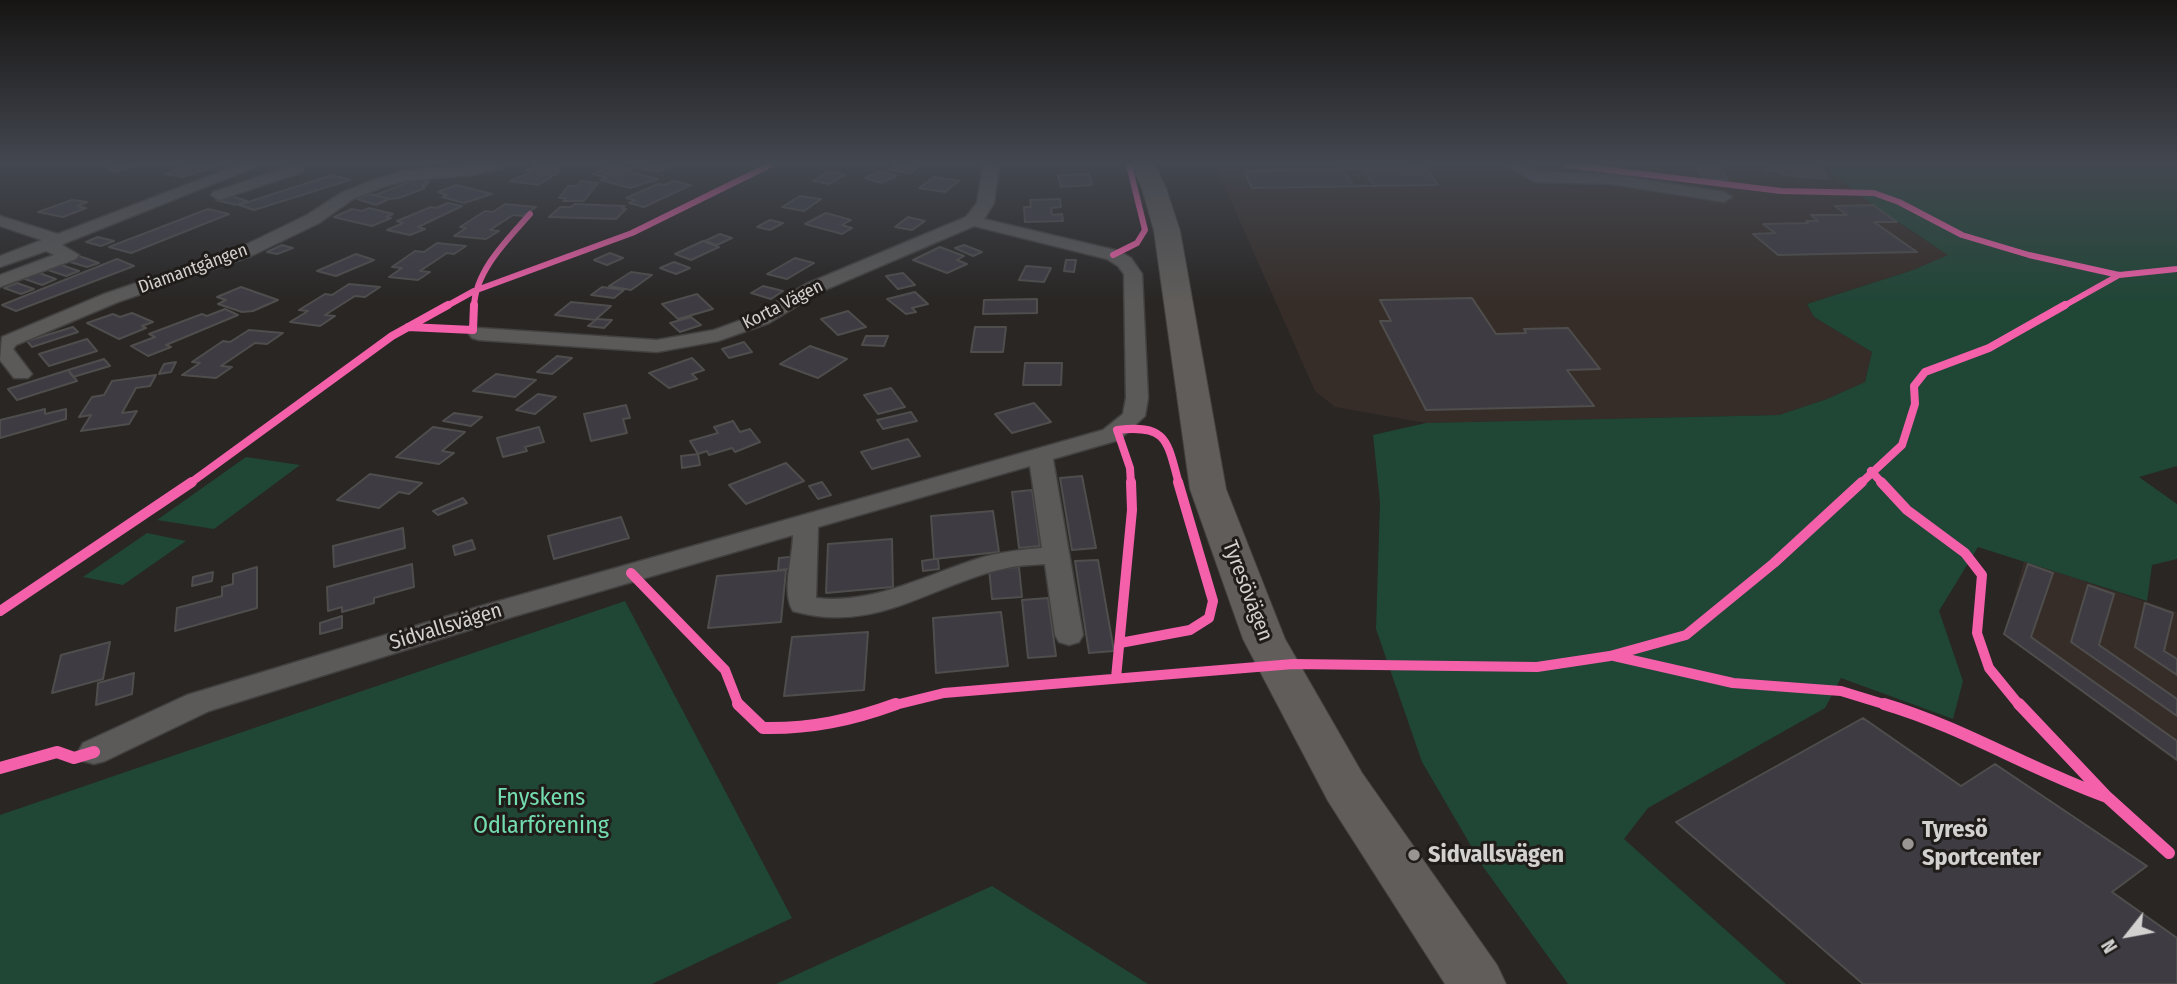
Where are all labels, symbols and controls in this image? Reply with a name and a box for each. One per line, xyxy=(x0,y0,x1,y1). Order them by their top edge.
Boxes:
street label: Diamantgången xyxy=(135,239,251,299)
street label: Korta Vägen xyxy=(739,276,827,334)
street label: Tyresövägen xyxy=(1216,537,1278,645)
street label: Sidvallsvägen xyxy=(387,598,505,656)
park label: Fnyskens Odlarförening xyxy=(473,784,609,840)
place label: Tyresö Sportcenter xyxy=(1922,816,2041,872)
marker: Tyresö Sportcenter xyxy=(1900,836,1916,852)
place label: Sidvallsvägen xyxy=(1428,841,1564,869)
marker: Sidvallsvägen xyxy=(1406,847,1422,863)
north arrow xyxy=(2093,900,2163,970)
text: N xyxy=(2097,935,2122,957)

